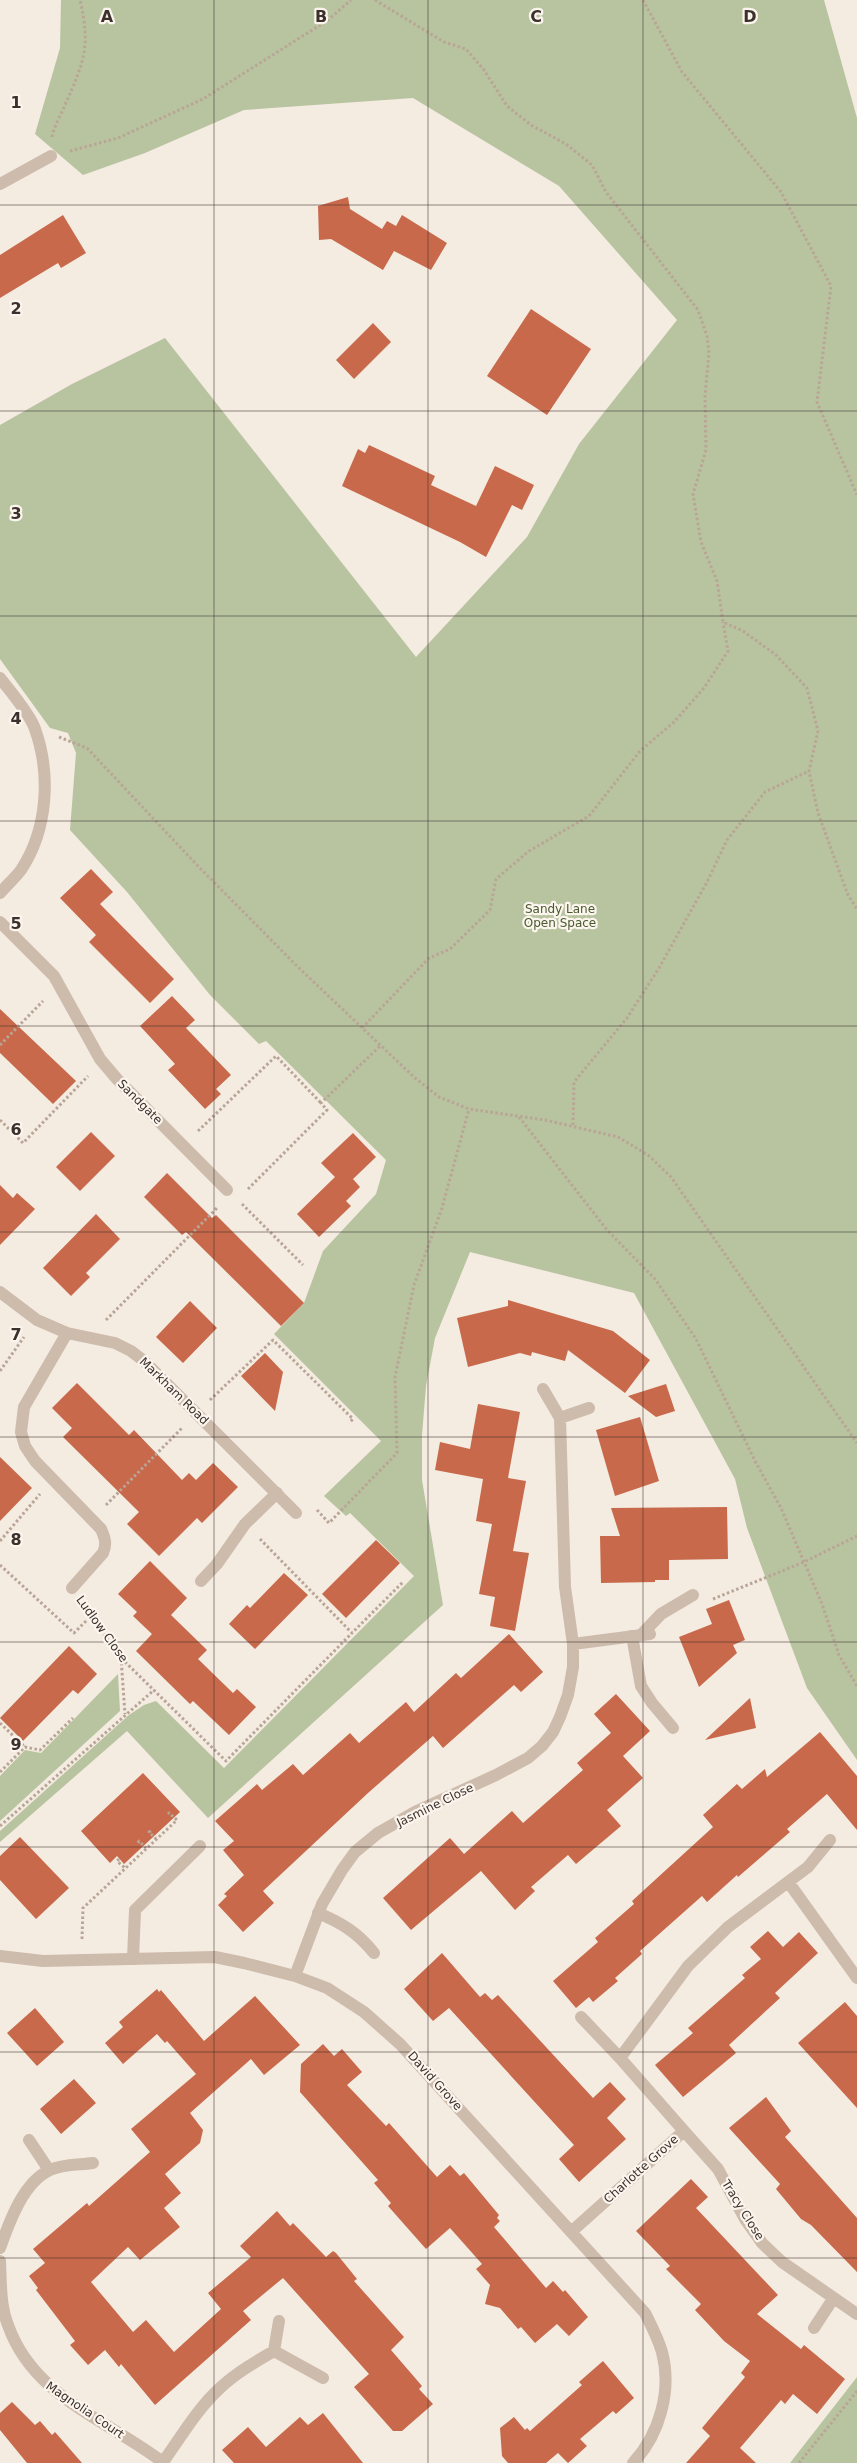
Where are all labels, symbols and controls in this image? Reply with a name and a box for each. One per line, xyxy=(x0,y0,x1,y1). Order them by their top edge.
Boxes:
text: A xyxy=(101,7,114,26)
text: B xyxy=(315,7,327,26)
text: C xyxy=(530,7,542,26)
text: D xyxy=(743,7,757,26)
text: 1 xyxy=(10,93,22,112)
text: 2 xyxy=(10,299,22,318)
text: 3 xyxy=(10,504,22,523)
text: 4 xyxy=(10,709,22,728)
park label: Sandy Lane Open Space xyxy=(524,902,596,930)
text: 5 xyxy=(10,914,22,933)
street label: Sandgate xyxy=(115,1077,165,1127)
text: 6 xyxy=(10,1120,22,1139)
text: 7 xyxy=(10,1325,22,1344)
street label: Markham Road xyxy=(137,1355,211,1427)
text: 8 xyxy=(10,1530,22,1549)
street label: Ludlow Close xyxy=(73,1593,131,1665)
text: 9 xyxy=(10,1735,22,1754)
street label: Jasmine Close xyxy=(393,1780,476,1830)
street label: David Grove xyxy=(405,2049,465,2113)
street label: Charlotte Grove xyxy=(601,2132,681,2206)
street label: Tracy Close xyxy=(718,2177,767,2243)
street label: Magnolia Court xyxy=(43,2379,127,2441)

